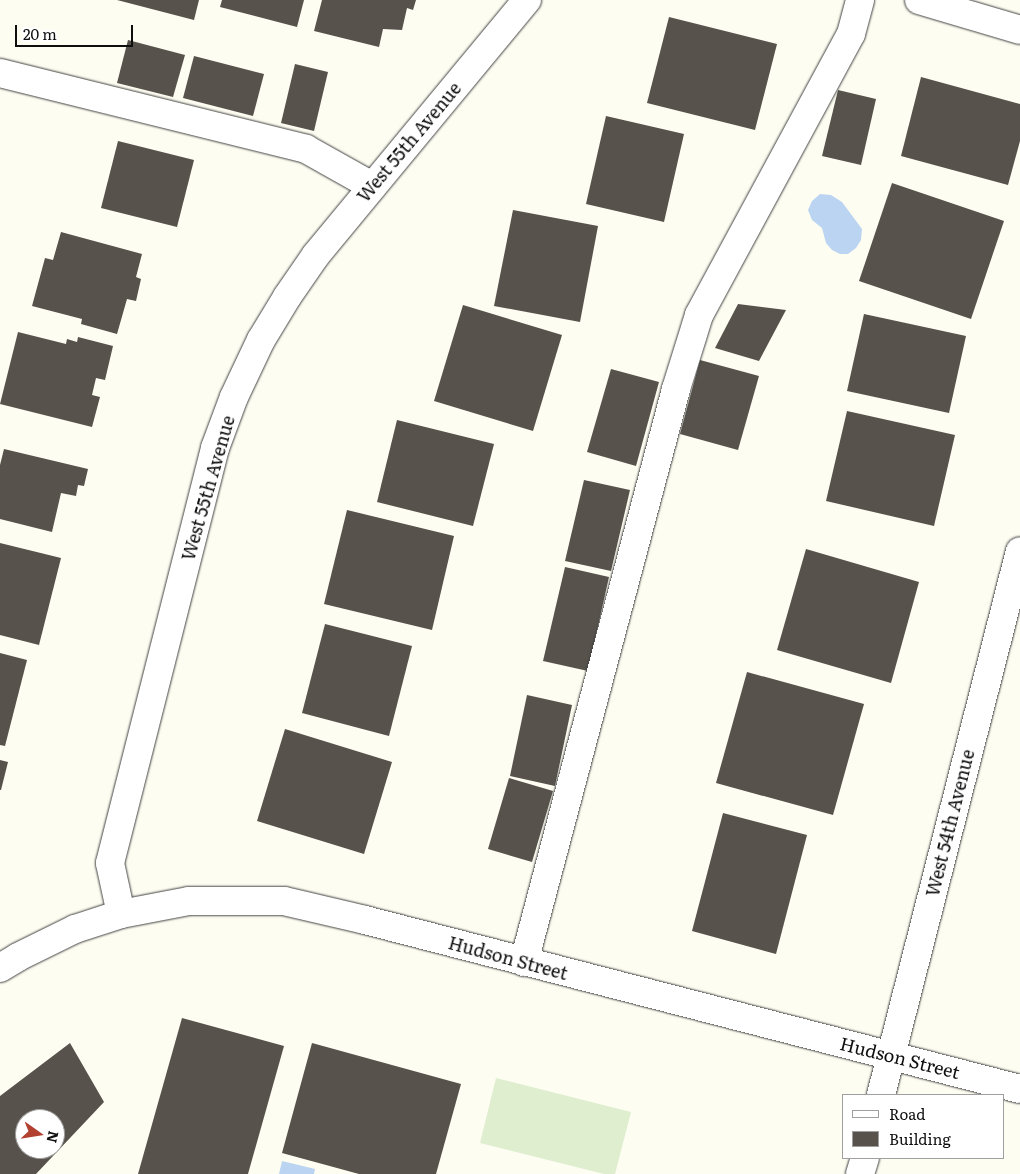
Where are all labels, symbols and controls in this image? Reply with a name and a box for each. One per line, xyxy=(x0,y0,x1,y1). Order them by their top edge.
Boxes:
scale bar xyxy=(18,15,135,47)
text: 20 m xyxy=(23,22,57,45)
street label: West 55th Avenue xyxy=(352,78,466,206)
street label: West 55th Avenue xyxy=(177,413,239,563)
street label: West 54th Avenue xyxy=(921,747,979,899)
street label: Hudson Street xyxy=(446,932,570,984)
street label: Hudson Street xyxy=(838,1033,962,1083)
legend xyxy=(842,1094,1005,1159)
text: Road xyxy=(889,1102,925,1125)
north arrow xyxy=(15,1109,65,1159)
text: Building xyxy=(889,1127,951,1150)
text: N xyxy=(43,1129,65,1145)

